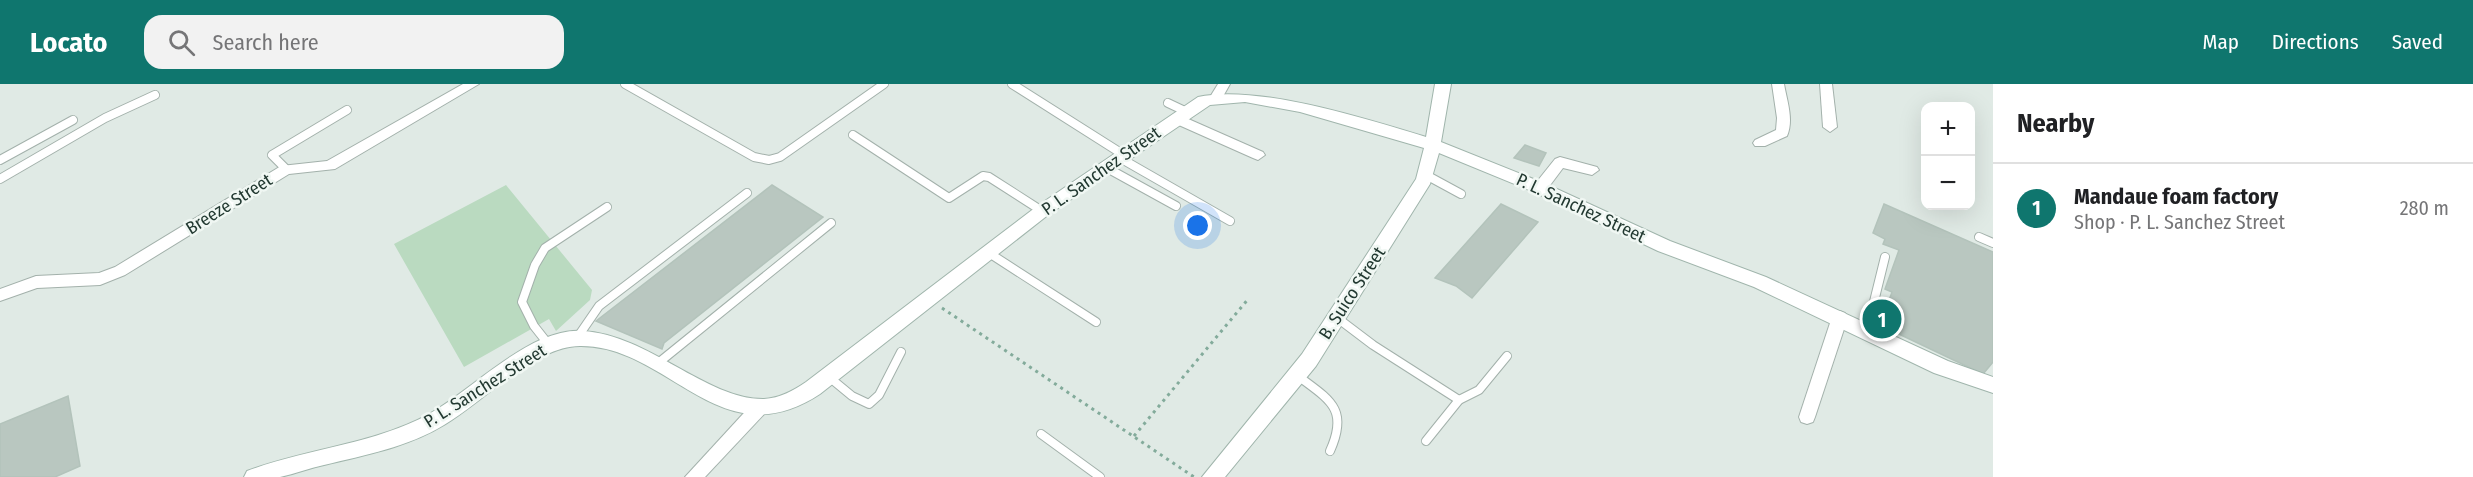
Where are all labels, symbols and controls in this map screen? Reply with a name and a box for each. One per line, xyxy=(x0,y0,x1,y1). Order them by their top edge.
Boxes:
search box xyxy=(144,15,564,69)
text: Locato xyxy=(30,26,108,59)
icon: search xyxy=(165,26,198,59)
text: Search here xyxy=(213,29,319,56)
text: Map xyxy=(2202,29,2239,55)
text: Directions xyxy=(2272,29,2359,55)
text: Saved xyxy=(2392,29,2443,55)
map controls xyxy=(1921,102,1975,210)
button: + xyxy=(1921,102,1975,156)
text: Nearby xyxy=(2017,108,2094,139)
street label: P. L. Sanchez Street xyxy=(1037,122,1165,220)
button: − xyxy=(1921,156,1975,210)
street label: P. L. Sanchez Street xyxy=(1513,168,1649,248)
street label: Breeze Street xyxy=(182,169,276,239)
text: Mandaue foam factory xyxy=(2074,183,2278,210)
text: 1 xyxy=(2032,196,2041,220)
text: 280 m xyxy=(2400,196,2449,220)
text: Shop · P. L. Sanchez Street xyxy=(2074,210,2285,234)
your location xyxy=(1183,211,1212,240)
street label: B. Suico Street xyxy=(1314,242,1390,343)
pin: 1 xyxy=(1862,296,1902,342)
street label: P. L. Sanchez Street xyxy=(420,339,550,432)

